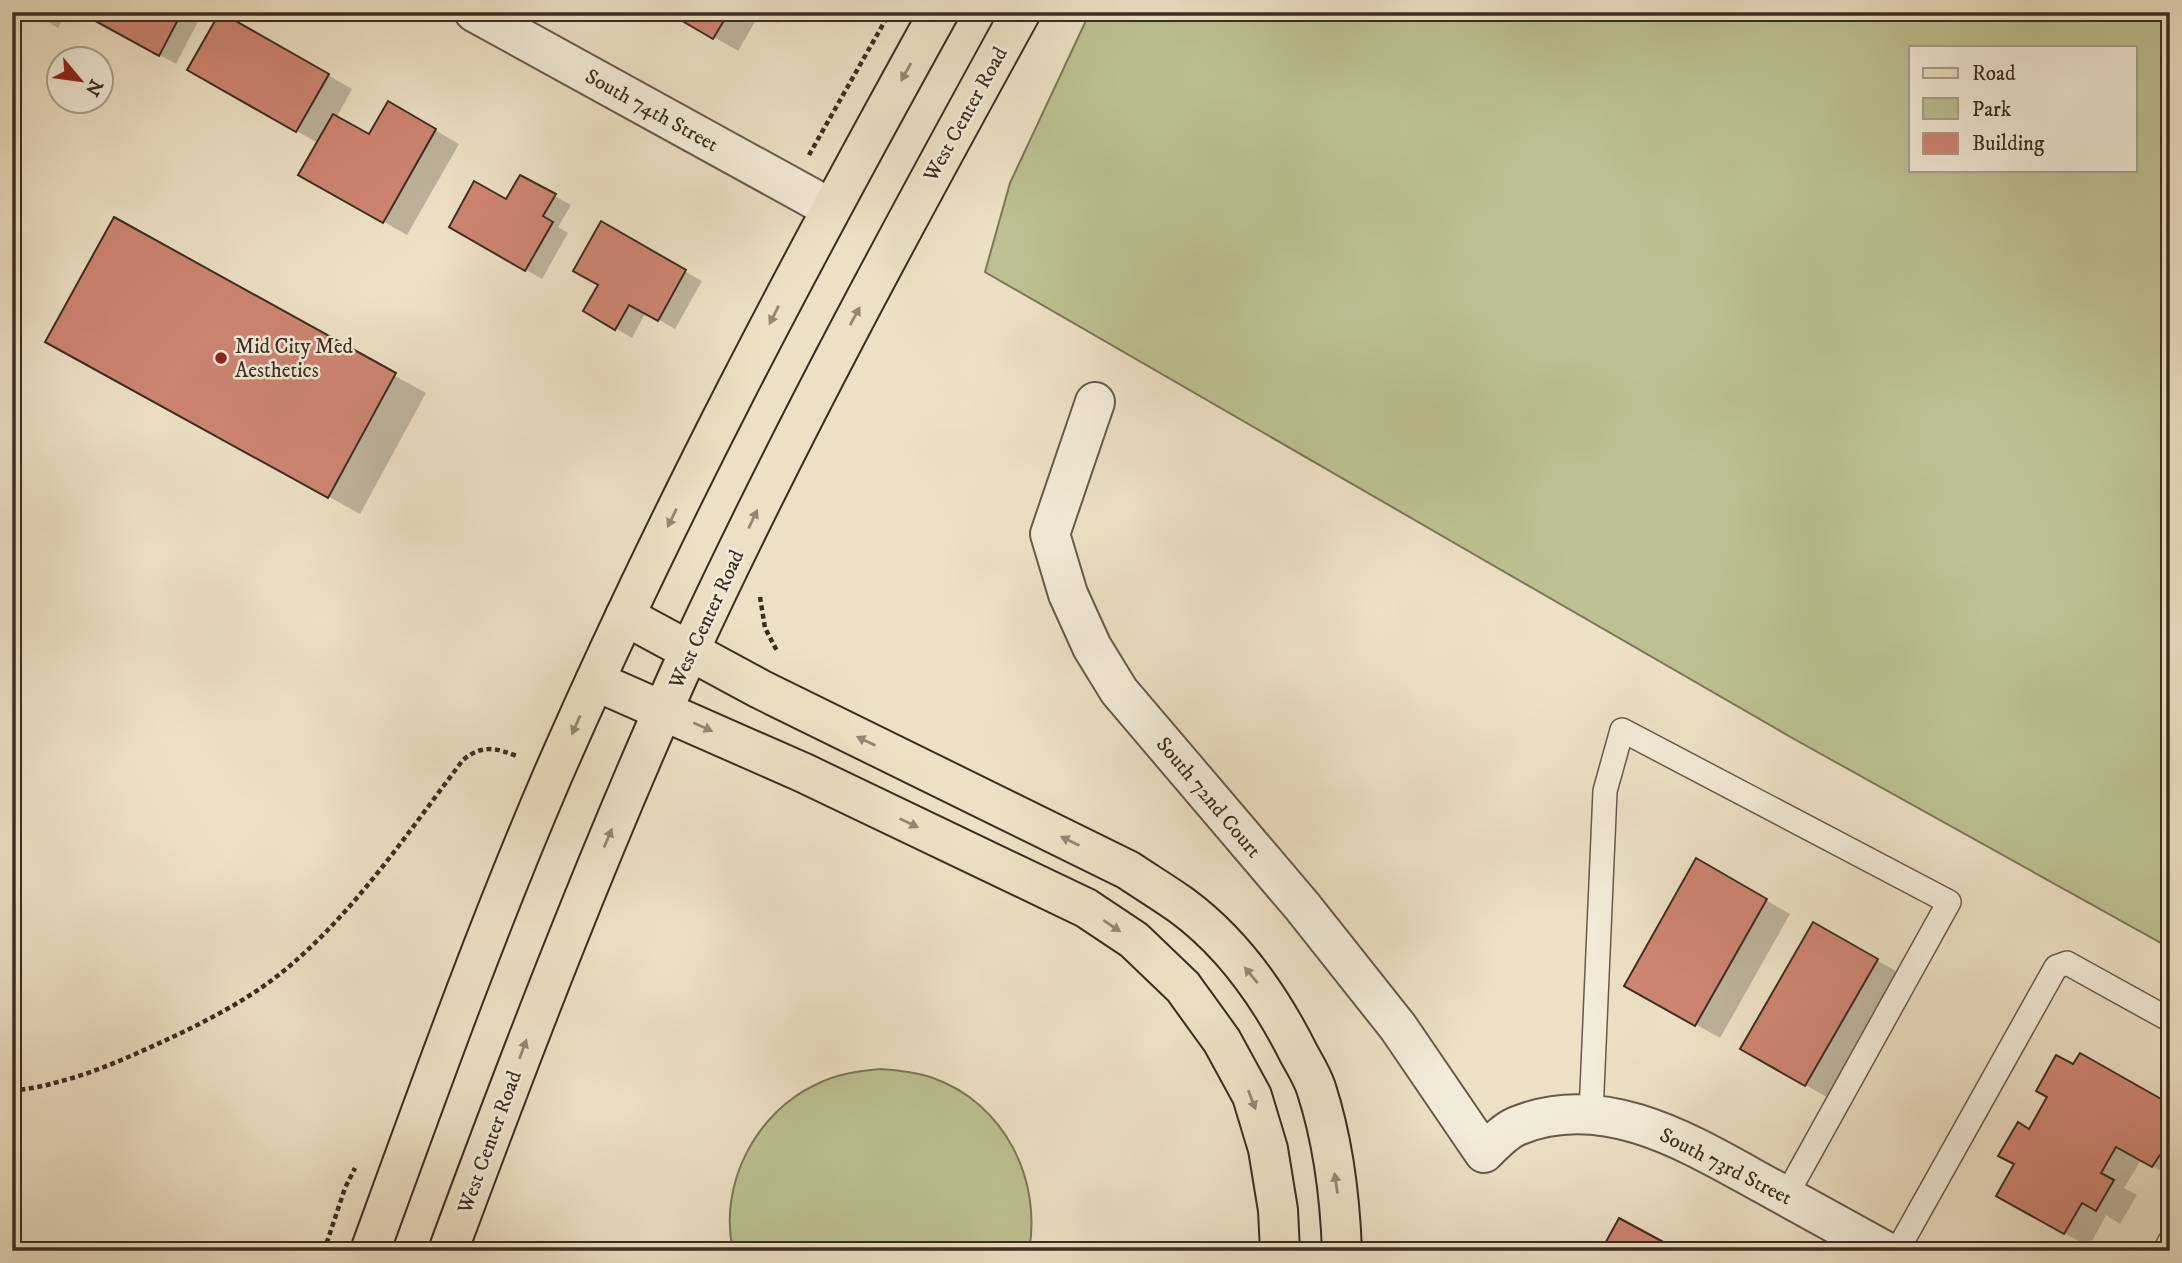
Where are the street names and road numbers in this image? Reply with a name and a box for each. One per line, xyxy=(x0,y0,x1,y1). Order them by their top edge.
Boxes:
street label: West Center Road xyxy=(918,42,1014,187)
street label: South 74th Street xyxy=(580,64,723,158)
street label: West Center Road xyxy=(663,546,751,694)
street label: South 72nd Court xyxy=(1150,732,1266,864)
street label: West Center Road xyxy=(452,1067,528,1218)
street label: South 73rd Street xyxy=(1655,1122,1796,1211)

